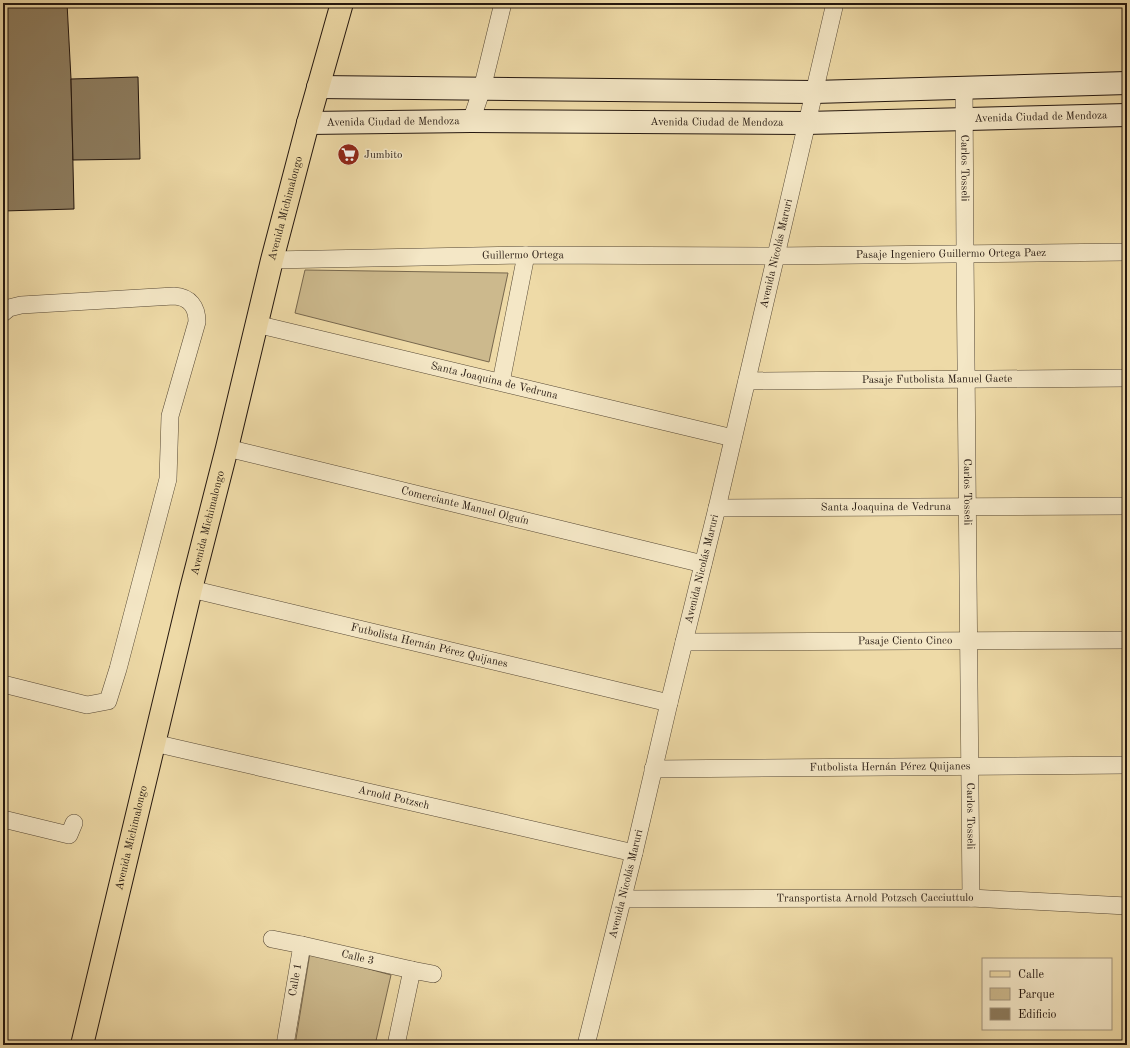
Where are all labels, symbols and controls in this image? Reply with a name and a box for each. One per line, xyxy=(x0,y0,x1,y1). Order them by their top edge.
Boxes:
street label: Avenida Ciudad de Mendoza xyxy=(974,110,1108,124)
street label: Avenida Ciudad de Mendoza xyxy=(326,116,460,128)
street label: Avenida Ciudad de Mendoza xyxy=(650,117,784,128)
street label: Carlos Tosseli xyxy=(959,135,970,201)
supermarket icon: Jumbito xyxy=(335,142,361,168)
place label: Jumbito xyxy=(364,150,402,161)
street label: Avenida Michimalongo xyxy=(267,155,305,262)
street label: Avenida Nicolás Maruri xyxy=(758,198,795,309)
street label: Pasaje Ingeniero Guillermo Ortega Paez xyxy=(856,247,1046,261)
street label: Guillermo Ortega xyxy=(482,249,565,261)
street label: Santa Joaquina de Vedruna xyxy=(430,360,559,402)
street label: Pasaje Futbolista Manuel Gaete xyxy=(862,373,1012,386)
street label: Carlos Tosseli xyxy=(961,459,973,525)
street label: Avenida Michimalongo xyxy=(189,470,226,576)
street label: Comerciante Manuel Olguín xyxy=(400,485,530,527)
street label: Santa Joaquina de Vedruna xyxy=(821,501,952,513)
street label: Avenida Nicolás Maruri xyxy=(683,513,721,625)
street label: Futbolista Hernán Pérez Quijanes xyxy=(350,622,509,670)
street label: Pasaje Ciento Cinco xyxy=(858,635,952,647)
street label: Futbolista Hernán Pérez Quijanes xyxy=(809,761,971,773)
street label: Carlos Tosseli xyxy=(964,783,976,849)
street label: Avenida Michimalongo xyxy=(114,784,149,891)
street label: Arnold Potzsch xyxy=(357,784,431,811)
street label: Avenida Nicolás Maruri xyxy=(607,828,645,940)
street label: Transportista Arnold Potzsch Cacciuttulo xyxy=(776,892,974,904)
street label: Calle 3 xyxy=(340,949,375,967)
legend xyxy=(982,958,1112,1030)
street label: Calle 1 xyxy=(288,963,304,997)
text: Calle xyxy=(1018,969,1044,981)
text: Parque xyxy=(1018,989,1055,1001)
text: Edificio xyxy=(1018,1009,1057,1021)

